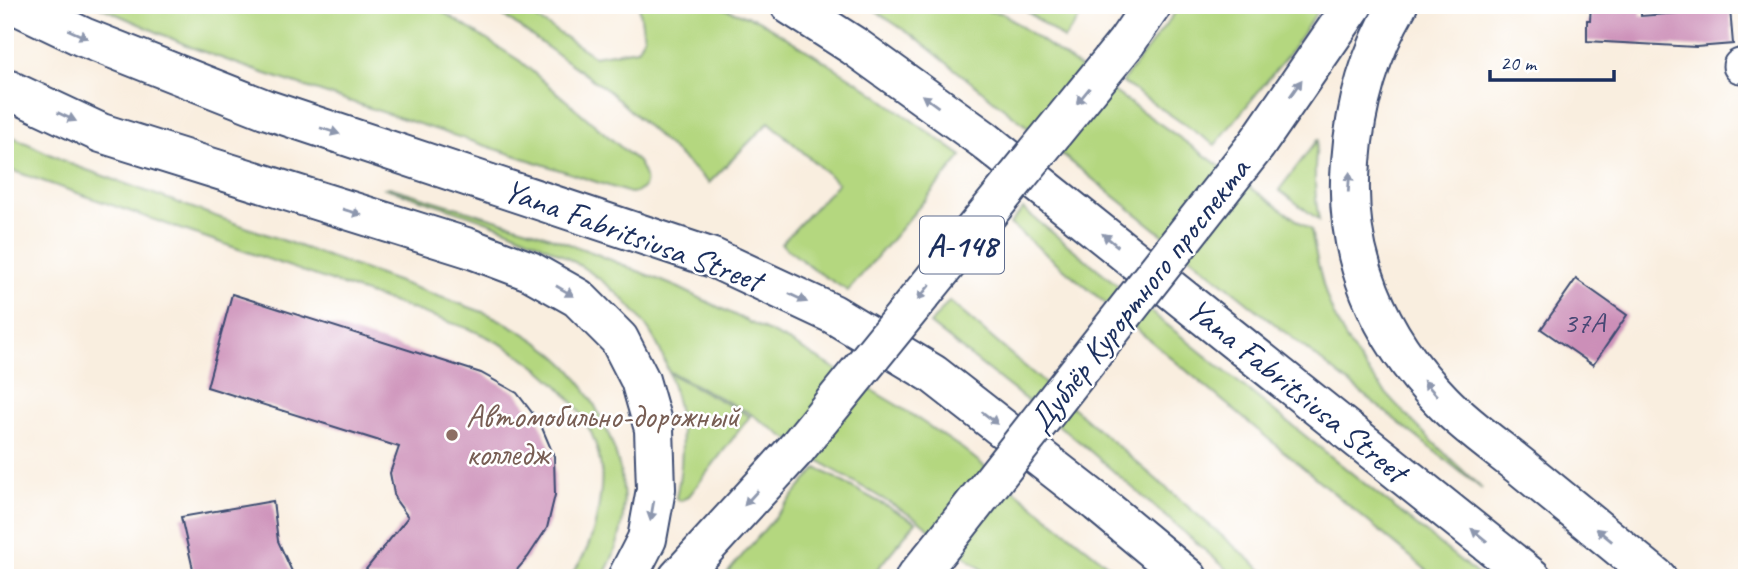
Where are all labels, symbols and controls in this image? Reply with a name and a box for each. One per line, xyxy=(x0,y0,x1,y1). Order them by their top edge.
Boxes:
one-way arrow xyxy=(68,28,88,40)
scale bar xyxy=(1490,38,1614,82)
text: 20 m xyxy=(1500,50,1538,76)
one-way arrow xyxy=(1289,79,1303,97)
one-way arrow xyxy=(1076,88,1091,105)
one-way arrow xyxy=(921,94,939,108)
one-way arrow xyxy=(57,111,77,123)
one-way arrow xyxy=(320,126,341,136)
street label: Дублёр Курортного проспекта xyxy=(1019,148,1261,440)
street label: Yana Fabritsiusa Street xyxy=(498,169,771,303)
one-way arrow xyxy=(1344,171,1355,193)
one-way arrow xyxy=(342,207,363,218)
road number: А-148 xyxy=(920,216,1004,274)
one-way arrow xyxy=(1101,233,1119,248)
one-way arrow xyxy=(917,283,932,300)
one-way arrow xyxy=(555,285,575,297)
street label: Yana Fabritsiusa Street xyxy=(1178,288,1419,494)
one-way arrow xyxy=(788,292,808,304)
house number: 37А xyxy=(1563,303,1607,341)
one-way arrow xyxy=(1422,379,1438,397)
place label: Автомобильно-дорожный колледж xyxy=(466,395,741,475)
one-way arrow xyxy=(980,411,998,426)
marker: Автомобильно-дорожный колледж xyxy=(444,427,460,443)
one-way arrow xyxy=(743,489,759,507)
one-way arrow xyxy=(646,500,657,522)
one-way arrow xyxy=(1596,527,1614,542)
one-way arrow xyxy=(1471,528,1489,543)

